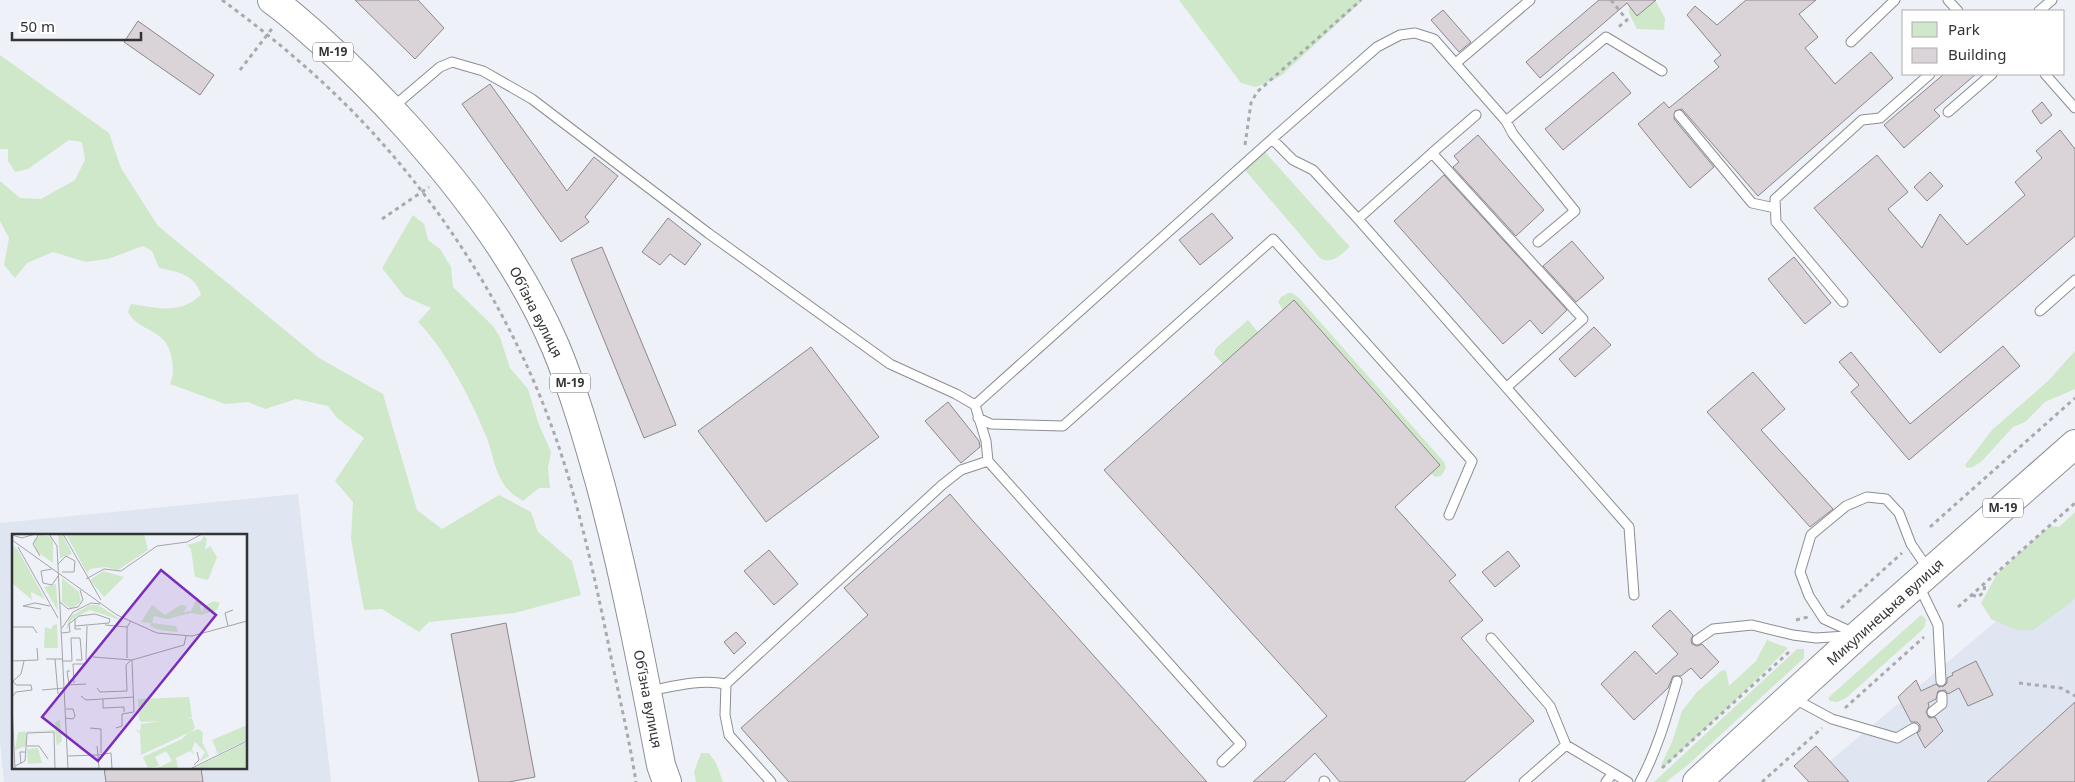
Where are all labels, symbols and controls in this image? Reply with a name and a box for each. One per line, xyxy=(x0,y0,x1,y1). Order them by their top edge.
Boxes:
scale bar xyxy=(12,10,141,42)
legend xyxy=(1902,10,2065,75)
text: 50 m xyxy=(20,16,55,36)
text: Park xyxy=(1948,19,1980,39)
road number: М-19 xyxy=(313,42,353,62)
text: Building xyxy=(1948,44,2006,64)
street label: Обʼїзна вулиця xyxy=(505,263,568,360)
road number: М-19 xyxy=(550,373,590,392)
road number: М-19 xyxy=(1983,498,2023,518)
inset map xyxy=(12,534,248,770)
street label: Микулинецька вулиця xyxy=(1822,554,1947,669)
street label: Обʼїзна вулиця xyxy=(630,648,667,750)

